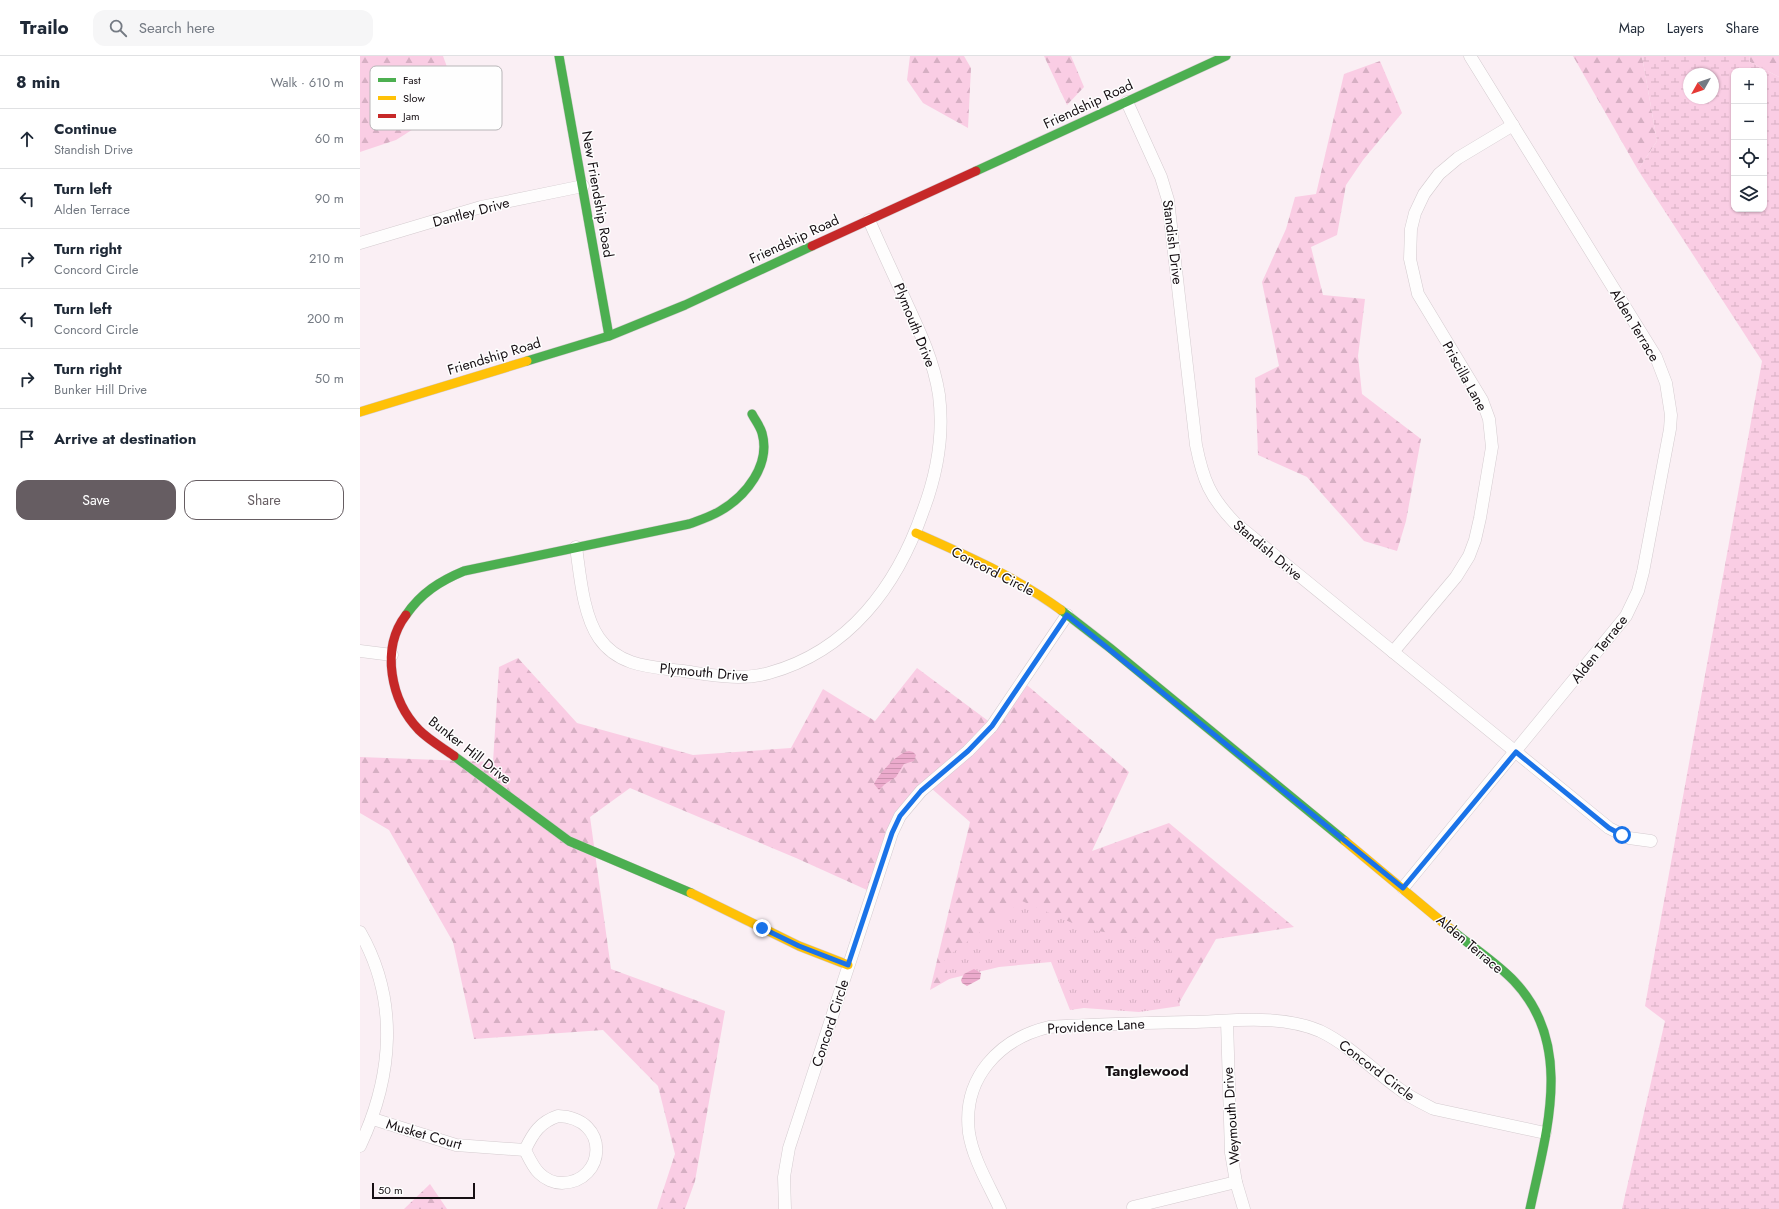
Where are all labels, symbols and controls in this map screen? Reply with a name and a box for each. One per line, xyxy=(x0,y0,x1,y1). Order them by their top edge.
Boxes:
search box xyxy=(93,10,373,46)
text: Trailo xyxy=(20,14,69,41)
icon: search xyxy=(107,17,129,39)
text: Search here xyxy=(139,17,215,39)
text: Map xyxy=(1619,18,1645,38)
text: Layers xyxy=(1667,18,1703,38)
text: Share xyxy=(1725,18,1759,38)
legend xyxy=(370,66,502,130)
north arrow xyxy=(1683,68,1719,104)
map controls xyxy=(1731,68,1767,212)
button: + xyxy=(1731,68,1767,104)
text: 8 min xyxy=(16,70,60,94)
text: Fast xyxy=(403,72,421,88)
text: Walk · 610 m xyxy=(271,73,344,92)
street label: Friendship Road xyxy=(1040,74,1136,134)
text: Slow xyxy=(403,90,425,106)
button: − xyxy=(1731,104,1767,140)
text: Jam xyxy=(401,108,420,124)
text: Continue xyxy=(54,118,117,140)
icon: ahead xyxy=(16,128,38,150)
text: 60 m xyxy=(315,129,344,148)
street label: New Friendship Road xyxy=(577,129,619,259)
text: Standish Drive xyxy=(54,140,133,159)
button: locate xyxy=(1731,140,1767,176)
button: layers xyxy=(1731,176,1767,212)
text: Turn left xyxy=(54,178,112,200)
icon: left xyxy=(16,188,38,210)
text: 90 m xyxy=(315,189,344,208)
street label: Dantley Drive xyxy=(430,192,512,232)
street label: Standish Drive xyxy=(1158,199,1188,285)
text: Alden Terrace xyxy=(54,200,130,219)
street label: Friendship Road xyxy=(746,209,842,269)
text: Turn right xyxy=(54,238,122,260)
icon: right xyxy=(16,248,38,270)
text: 210 m xyxy=(309,249,344,268)
text: Concord Circle xyxy=(54,260,138,279)
street label: Plymouth Drive xyxy=(889,280,941,370)
street label: Alden Terrace xyxy=(1605,285,1665,365)
text: Turn left xyxy=(54,298,112,320)
icon: left xyxy=(16,308,38,330)
text: 200 m xyxy=(307,309,344,328)
text: Concord Circle xyxy=(54,320,138,339)
street label: Friendship Road xyxy=(445,332,543,380)
street label: Priscilla Lane xyxy=(1438,338,1492,414)
text: Turn right xyxy=(54,358,122,380)
icon: right xyxy=(16,368,38,390)
text: 50 m xyxy=(315,369,344,388)
text: Bunker Hill Drive xyxy=(54,380,147,399)
icon: arrive xyxy=(16,428,38,450)
text: Arrive at destination xyxy=(54,428,196,450)
button: Save xyxy=(16,480,176,520)
button: Share xyxy=(184,480,344,520)
street label: Standish Drive xyxy=(1229,515,1307,585)
street label: Concord Circle xyxy=(948,541,1038,601)
street label: Alden Terrace xyxy=(1566,611,1632,687)
street label: Plymouth Drive xyxy=(659,658,749,686)
street label: Bunker Hill Drive xyxy=(424,711,516,789)
route start xyxy=(1613,826,1631,844)
street label: Alden Terrace xyxy=(1432,910,1508,978)
route end xyxy=(753,919,771,937)
street label: Concord Circle xyxy=(806,977,854,1069)
street label: Providence Lane xyxy=(1047,1013,1145,1039)
street label: Concord Circle xyxy=(1335,1035,1419,1105)
district label: Tanglewood xyxy=(1105,1060,1189,1082)
street label: Weymouth Drive xyxy=(1218,1066,1244,1166)
street label: Musket Court xyxy=(384,1114,465,1155)
scale bar xyxy=(372,1181,475,1200)
text: 50 m xyxy=(378,1182,403,1198)

